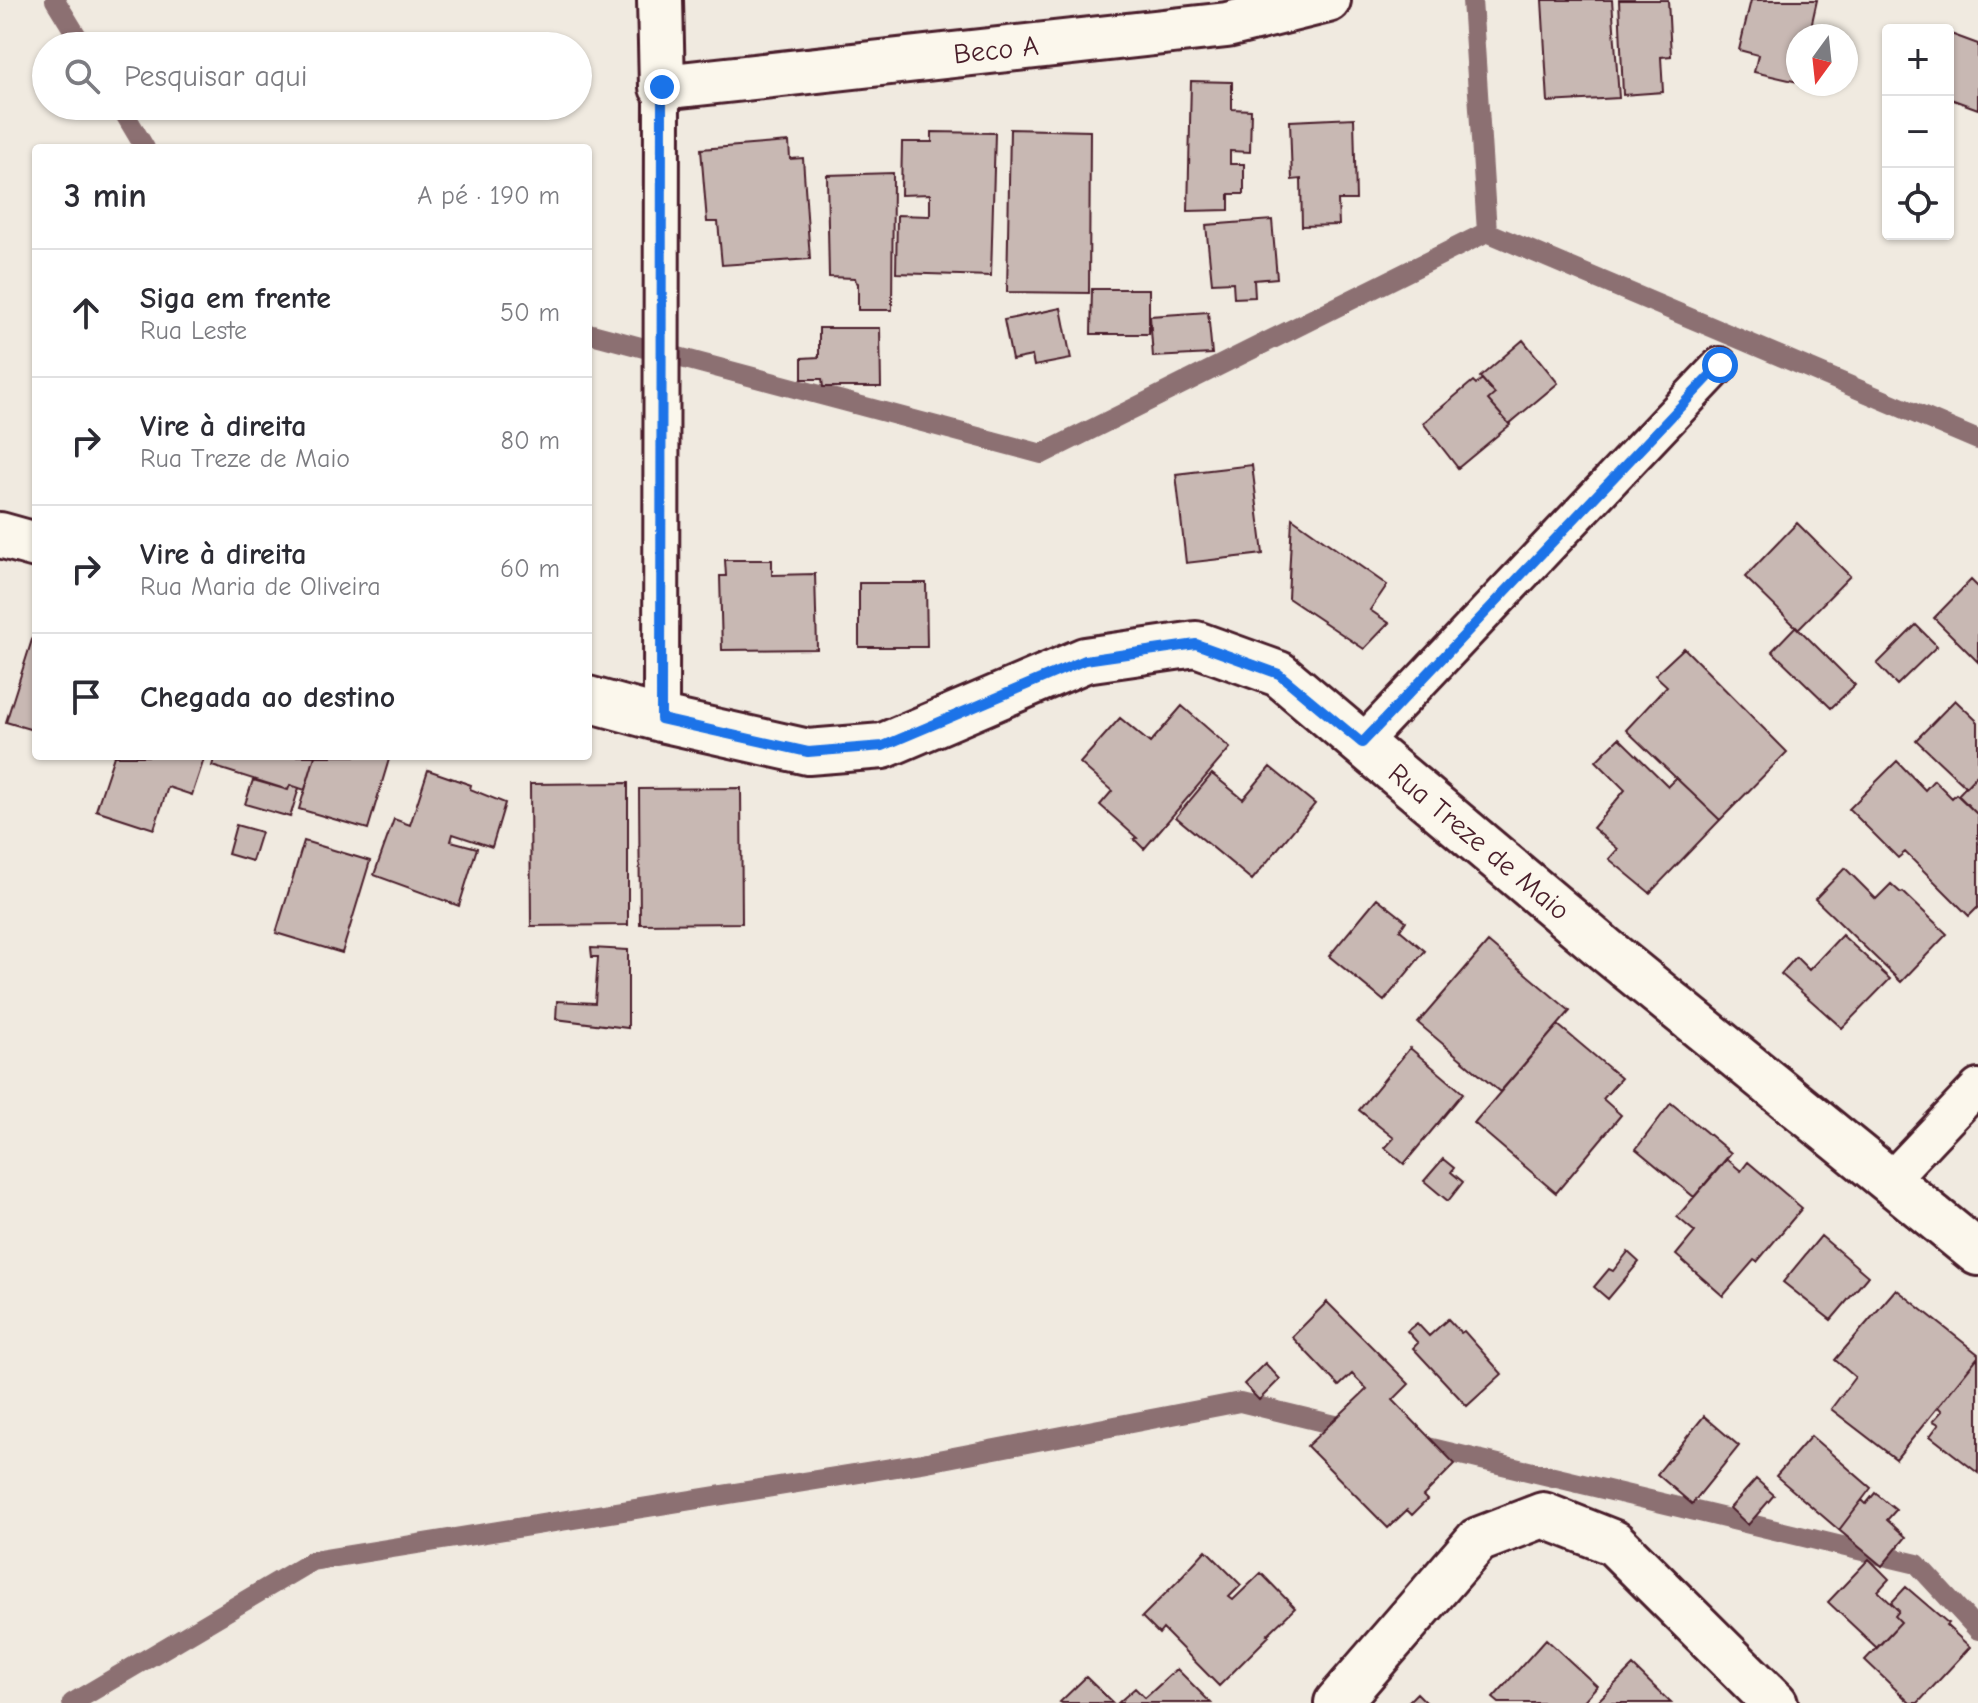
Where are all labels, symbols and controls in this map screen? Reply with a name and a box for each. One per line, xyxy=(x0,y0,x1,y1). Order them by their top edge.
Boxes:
north arrow xyxy=(1786,24,1858,96)
map controls xyxy=(1882,24,1954,240)
button: + xyxy=(1882,24,1954,96)
street label: Beco A xyxy=(952,30,1040,70)
search box xyxy=(32,32,592,120)
icon: search xyxy=(60,54,104,98)
text: Pesquisar aqui xyxy=(124,59,307,94)
route end xyxy=(644,69,680,105)
button: − xyxy=(1882,96,1954,168)
button: locate xyxy=(1882,168,1954,240)
text: 3 min xyxy=(64,176,147,216)
text: A pé · 190 m xyxy=(417,181,560,211)
text: Siga em frente xyxy=(140,281,331,316)
icon: ahead xyxy=(64,291,108,335)
text: 50 m xyxy=(500,298,560,328)
text: Rua Leste xyxy=(140,316,247,346)
route start xyxy=(1702,347,1738,383)
text: Vire à direita xyxy=(140,409,306,444)
icon: right xyxy=(64,419,108,463)
text: 80 m xyxy=(501,426,560,456)
text: Rua Treze de Maio xyxy=(140,444,350,474)
text: Vire à direita xyxy=(140,537,306,572)
icon: right xyxy=(64,547,108,591)
text: 60 m xyxy=(500,554,560,584)
text: Rua Maria de Oliveira xyxy=(140,572,381,602)
icon: arrive xyxy=(64,675,108,719)
text: Chegada ao destino xyxy=(140,680,395,715)
street label: Rua Treze de Maio xyxy=(1382,757,1576,927)

